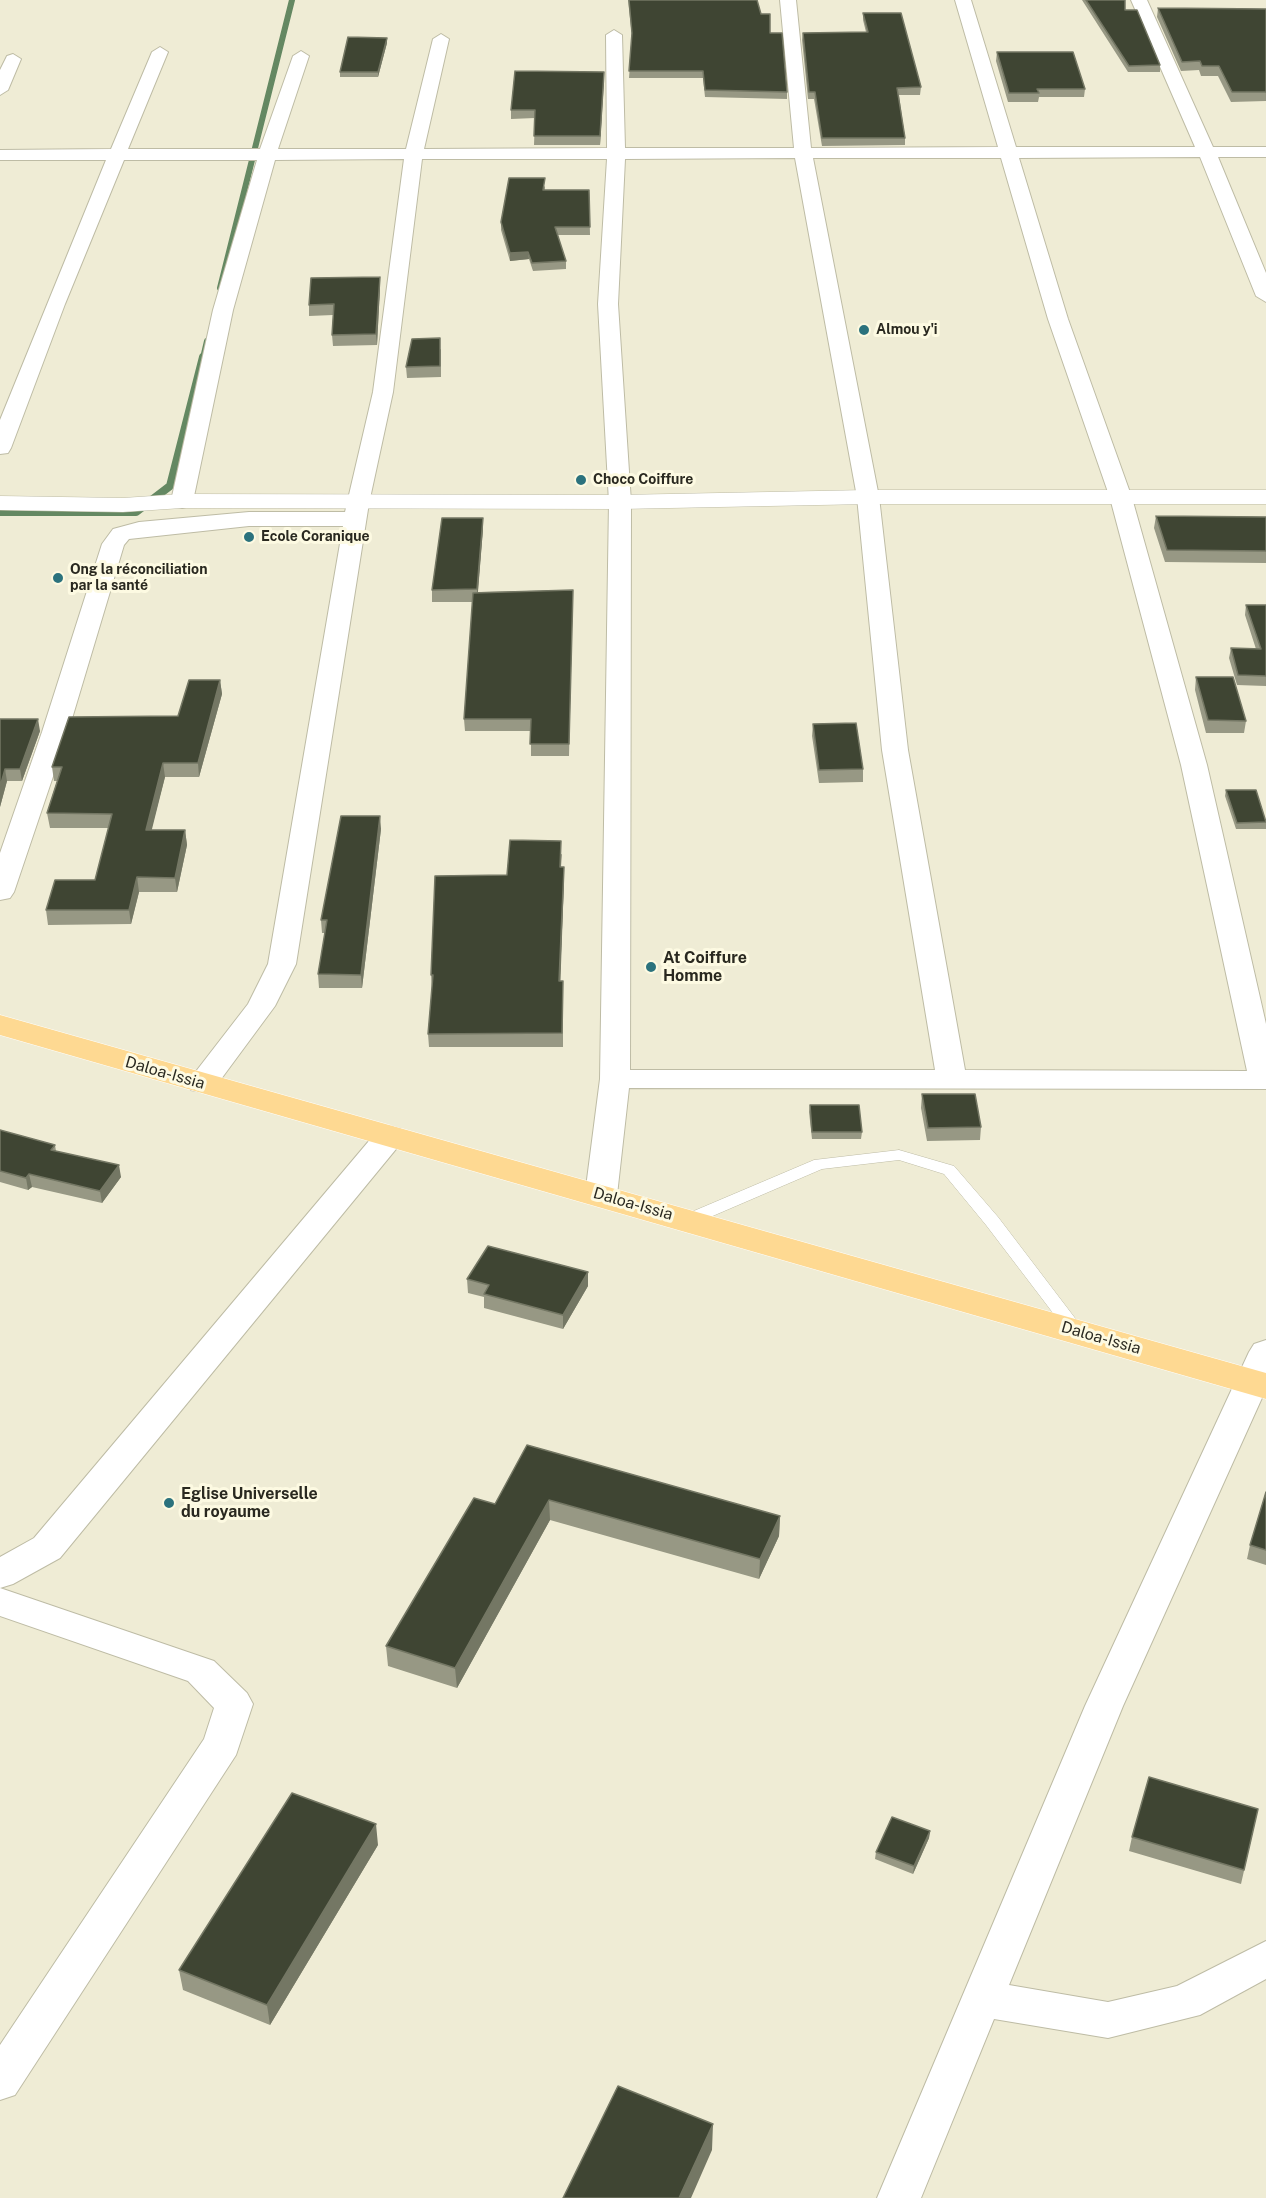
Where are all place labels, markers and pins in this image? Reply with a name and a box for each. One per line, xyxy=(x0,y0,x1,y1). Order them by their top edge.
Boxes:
place label: Almou y'i xyxy=(876,322,938,338)
marker: Almou y'i xyxy=(857,323,871,337)
place label: Choco Coiffure xyxy=(593,472,693,488)
marker: Choco Coiffure xyxy=(574,473,588,487)
place label: Ecole Coranique xyxy=(261,529,370,545)
marker: Ecole Coranique xyxy=(242,530,256,544)
place label: Ong la réconciliation par la santé xyxy=(70,562,207,594)
marker: Ong la réconciliation par la santé xyxy=(51,571,65,585)
place label: At Coiffure Homme xyxy=(663,948,747,986)
marker: At Coiffure Homme xyxy=(644,960,658,974)
place label: Eglise Universelle du royaume xyxy=(181,1484,318,1522)
marker: Eglise Universelle du royaume xyxy=(162,1496,176,1510)

